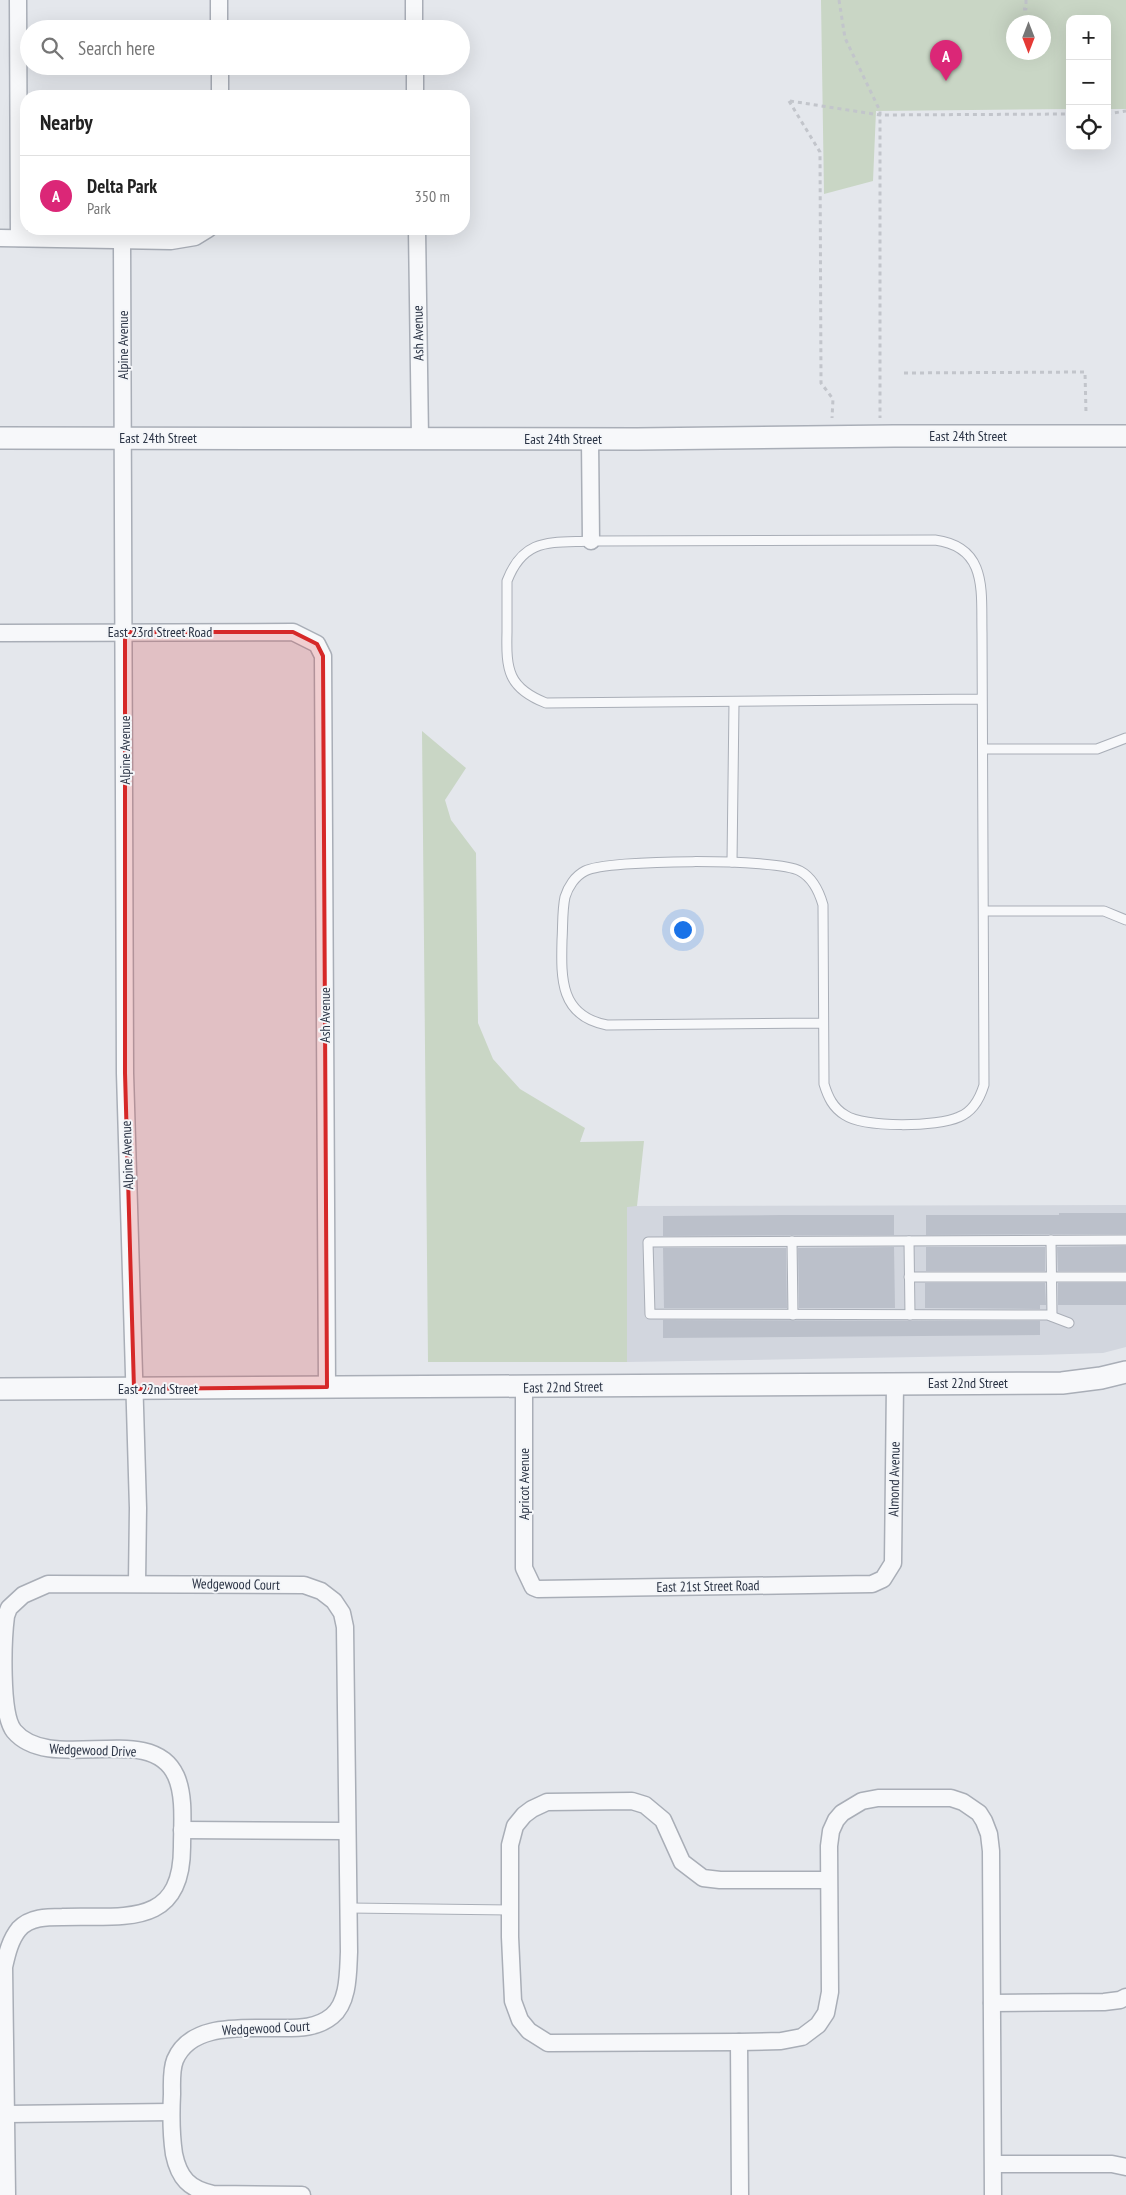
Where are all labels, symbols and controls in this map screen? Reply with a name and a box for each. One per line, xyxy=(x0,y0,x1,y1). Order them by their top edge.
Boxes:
north arrow xyxy=(1006,15,1051,60)
map controls xyxy=(1066,15,1111,150)
button: + xyxy=(1066,15,1111,60)
search box xyxy=(20,20,470,75)
icon: search xyxy=(38,34,66,62)
text: Search here xyxy=(78,36,155,60)
pin: A xyxy=(930,40,962,81)
button: − xyxy=(1066,60,1111,105)
button: locate xyxy=(1066,105,1111,150)
text: Nearby xyxy=(40,109,93,136)
text: Delta Park xyxy=(87,174,157,198)
text: A xyxy=(52,186,60,206)
text: 350 m xyxy=(415,186,450,206)
text: Park xyxy=(87,198,111,218)
street label: Ash Avenue xyxy=(409,305,427,361)
street label: Alpine Avenue xyxy=(114,310,132,379)
street label: East 24th Street xyxy=(929,427,1007,445)
street label: East 24th Street xyxy=(119,429,197,447)
street label: East 24th Street xyxy=(524,430,602,448)
street label: East 23rd Street Road xyxy=(108,623,212,641)
street label: Alpine Avenue xyxy=(116,715,134,784)
your location xyxy=(670,917,696,943)
street label: Ash Avenue xyxy=(316,987,334,1043)
street label: Alpine Avenue xyxy=(117,1120,137,1190)
street label: East 22nd Street xyxy=(928,1374,1008,1392)
street label: East 22nd Street xyxy=(523,1377,603,1397)
street label: East 22nd Street xyxy=(118,1380,198,1398)
street label: Almond Avenue xyxy=(884,1441,904,1517)
street label: Apricot Avenue xyxy=(515,1448,533,1520)
street label: Wedgewood Court xyxy=(192,1574,280,1594)
street label: East 21st Street Road xyxy=(656,1576,760,1596)
street label: Wedgewood Drive xyxy=(49,1739,137,1761)
street label: Wedgewood Court xyxy=(222,2017,310,2039)

